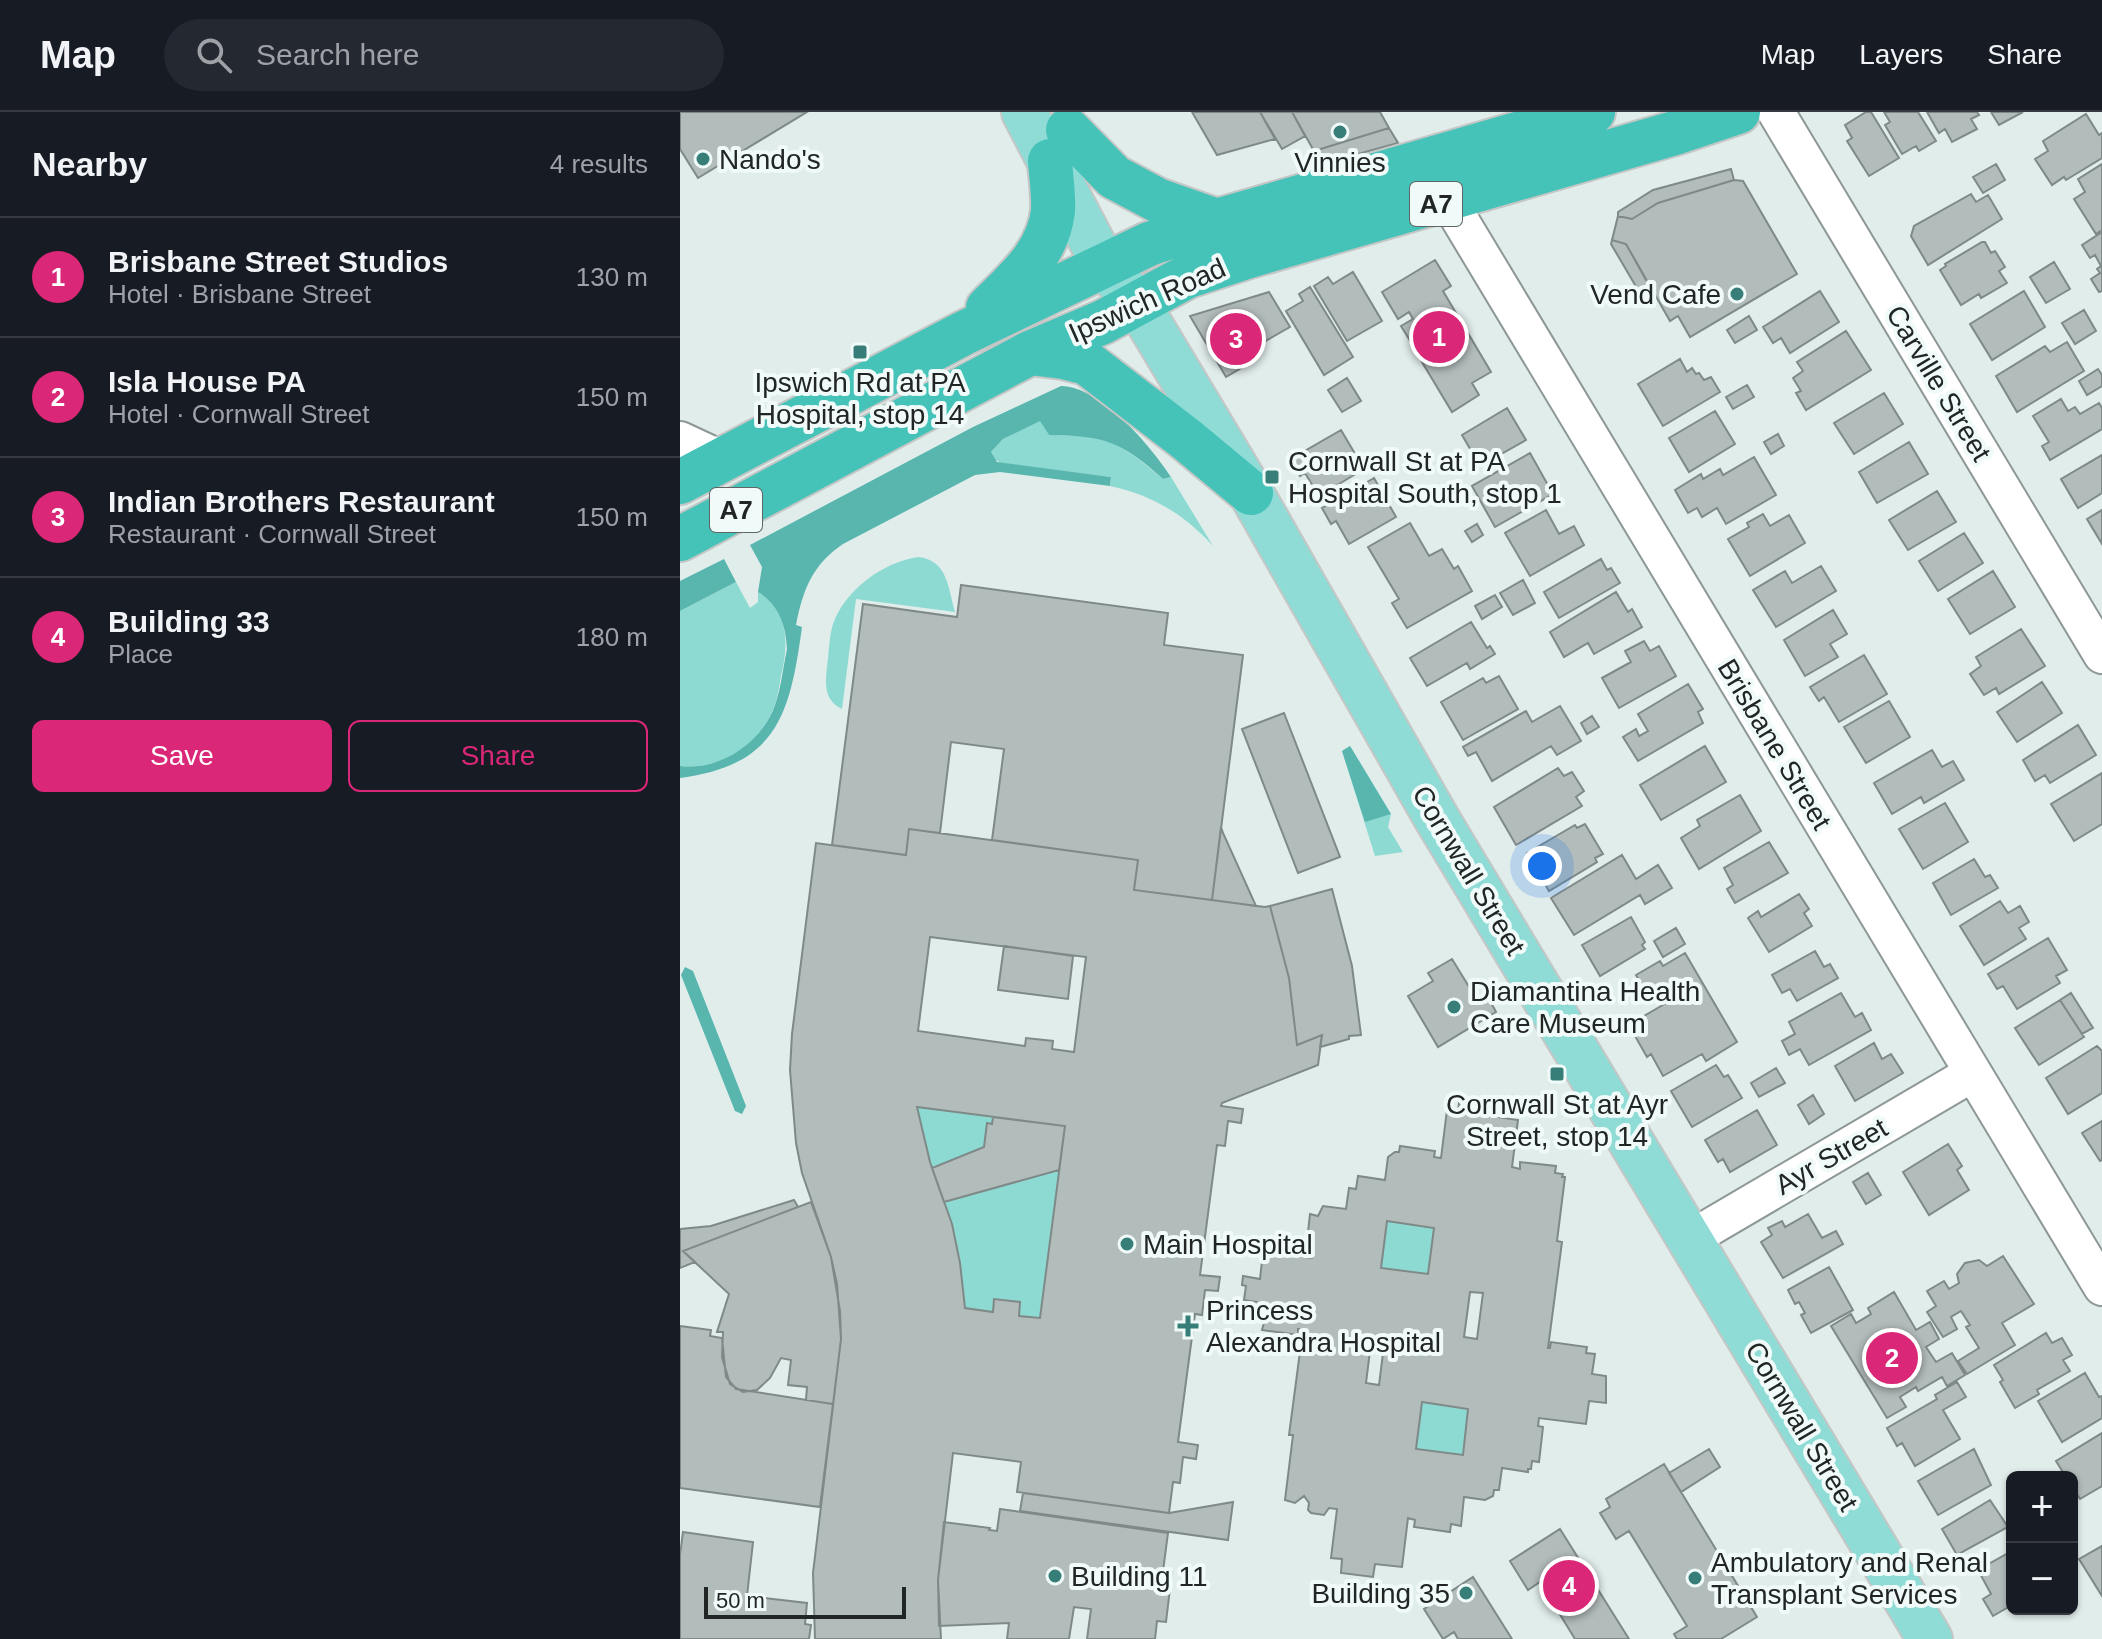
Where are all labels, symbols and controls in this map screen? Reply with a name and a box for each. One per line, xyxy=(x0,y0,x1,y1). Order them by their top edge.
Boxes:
search box xyxy=(164,19,724,91)
icon: search xyxy=(192,33,236,77)
text: Map xyxy=(40,34,116,76)
text: Search here xyxy=(256,38,419,71)
text: Map xyxy=(1761,39,1815,70)
text: Layers xyxy=(1859,39,1943,70)
text: Share xyxy=(1987,39,2062,70)
marker: Vinnies xyxy=(1331,123,1349,141)
place label: Nando's xyxy=(719,144,821,175)
text: Nearby xyxy=(32,145,147,183)
place label: Vinnies xyxy=(1294,147,1386,178)
text: 4 results xyxy=(550,149,648,179)
marker: Nando's xyxy=(694,150,712,168)
road number: A7 xyxy=(1410,182,1462,226)
text: Brisbane Street Studios xyxy=(108,245,448,278)
street label: Ipswich Road xyxy=(1064,252,1230,349)
text: 1 xyxy=(51,262,65,292)
text: 130 m xyxy=(576,262,648,292)
text: Hotel · Brisbane Street xyxy=(108,279,371,309)
place label: Vend Cafe xyxy=(1590,279,1721,310)
marker: Vend Cafe xyxy=(1728,285,1746,303)
street label: Carville Street xyxy=(1880,300,1997,467)
pin: 1 xyxy=(1413,307,1465,367)
pin: 3 xyxy=(1210,309,1262,369)
marker: Ipswich Rd at PA Hospital, stop 14 xyxy=(851,343,869,361)
text: Isla House PA xyxy=(108,365,306,398)
place label: Ipswich Rd at PA Hospital, stop 14 xyxy=(754,367,966,430)
text: 2 xyxy=(51,382,65,412)
text: 150 m xyxy=(576,382,648,412)
text: Hotel · Cornwall Street xyxy=(108,399,370,429)
place label: Cornwall St at PA Hospital South, stop 1 xyxy=(1288,446,1562,509)
marker: Cornwall St at PA Hospital South, stop 1 xyxy=(1263,468,1281,486)
text: Indian Brothers Restaurant xyxy=(108,485,495,518)
road number: A7 xyxy=(710,488,762,532)
text: 3 xyxy=(51,502,65,532)
text: 150 m xyxy=(576,502,648,532)
text: Restaurant · Cornwall Street xyxy=(108,519,436,549)
text: Building 33 xyxy=(108,605,270,638)
text: 4 xyxy=(51,622,65,652)
text: 180 m xyxy=(576,622,648,652)
text: Place xyxy=(108,639,173,669)
street label: Brisbane Street xyxy=(1712,654,1838,835)
button: Save xyxy=(32,720,332,792)
button: Share xyxy=(348,720,648,792)
street label: Cornwall Street xyxy=(1406,780,1531,960)
your location xyxy=(1522,846,1562,886)
place label: Diamantina Health Care Museum xyxy=(1470,976,1700,1039)
marker: Diamantina Health Care Museum xyxy=(1445,998,1463,1016)
marker: Cornwall St at Ayr Street, stop 14 xyxy=(1548,1065,1566,1083)
place label: Cornwall St at Ayr Street, stop 14 xyxy=(1446,1089,1668,1152)
street label: Ayr Street xyxy=(1770,1112,1893,1201)
place label: Main Hospital xyxy=(1143,1229,1313,1260)
marker: Main Hospital xyxy=(1118,1235,1136,1253)
place label: Princess Alexandra Hospital xyxy=(1206,1295,1441,1358)
marker: Princess Alexandra Hospital xyxy=(1177,1315,1199,1337)
pin: 2 xyxy=(1866,1328,1918,1388)
street label: Cornwall Street xyxy=(1739,1336,1864,1516)
map controls xyxy=(2006,1471,2078,1615)
button: + xyxy=(2006,1471,2078,1543)
button: − xyxy=(2006,1543,2078,1615)
place label: Ambulatory and Renal Transplant Services xyxy=(1711,1547,1988,1610)
pin: 4 xyxy=(1543,1556,1595,1616)
place label: Building 11 xyxy=(1071,1561,1207,1592)
marker: Building 11 xyxy=(1046,1567,1064,1585)
marker: Ambulatory and Renal Transplant Services xyxy=(1686,1569,1704,1587)
place label: Building 35 xyxy=(1311,1578,1450,1609)
scale bar xyxy=(704,1583,906,1619)
marker: Building 35 xyxy=(1457,1584,1475,1602)
text: 50 m xyxy=(716,1588,765,1613)

